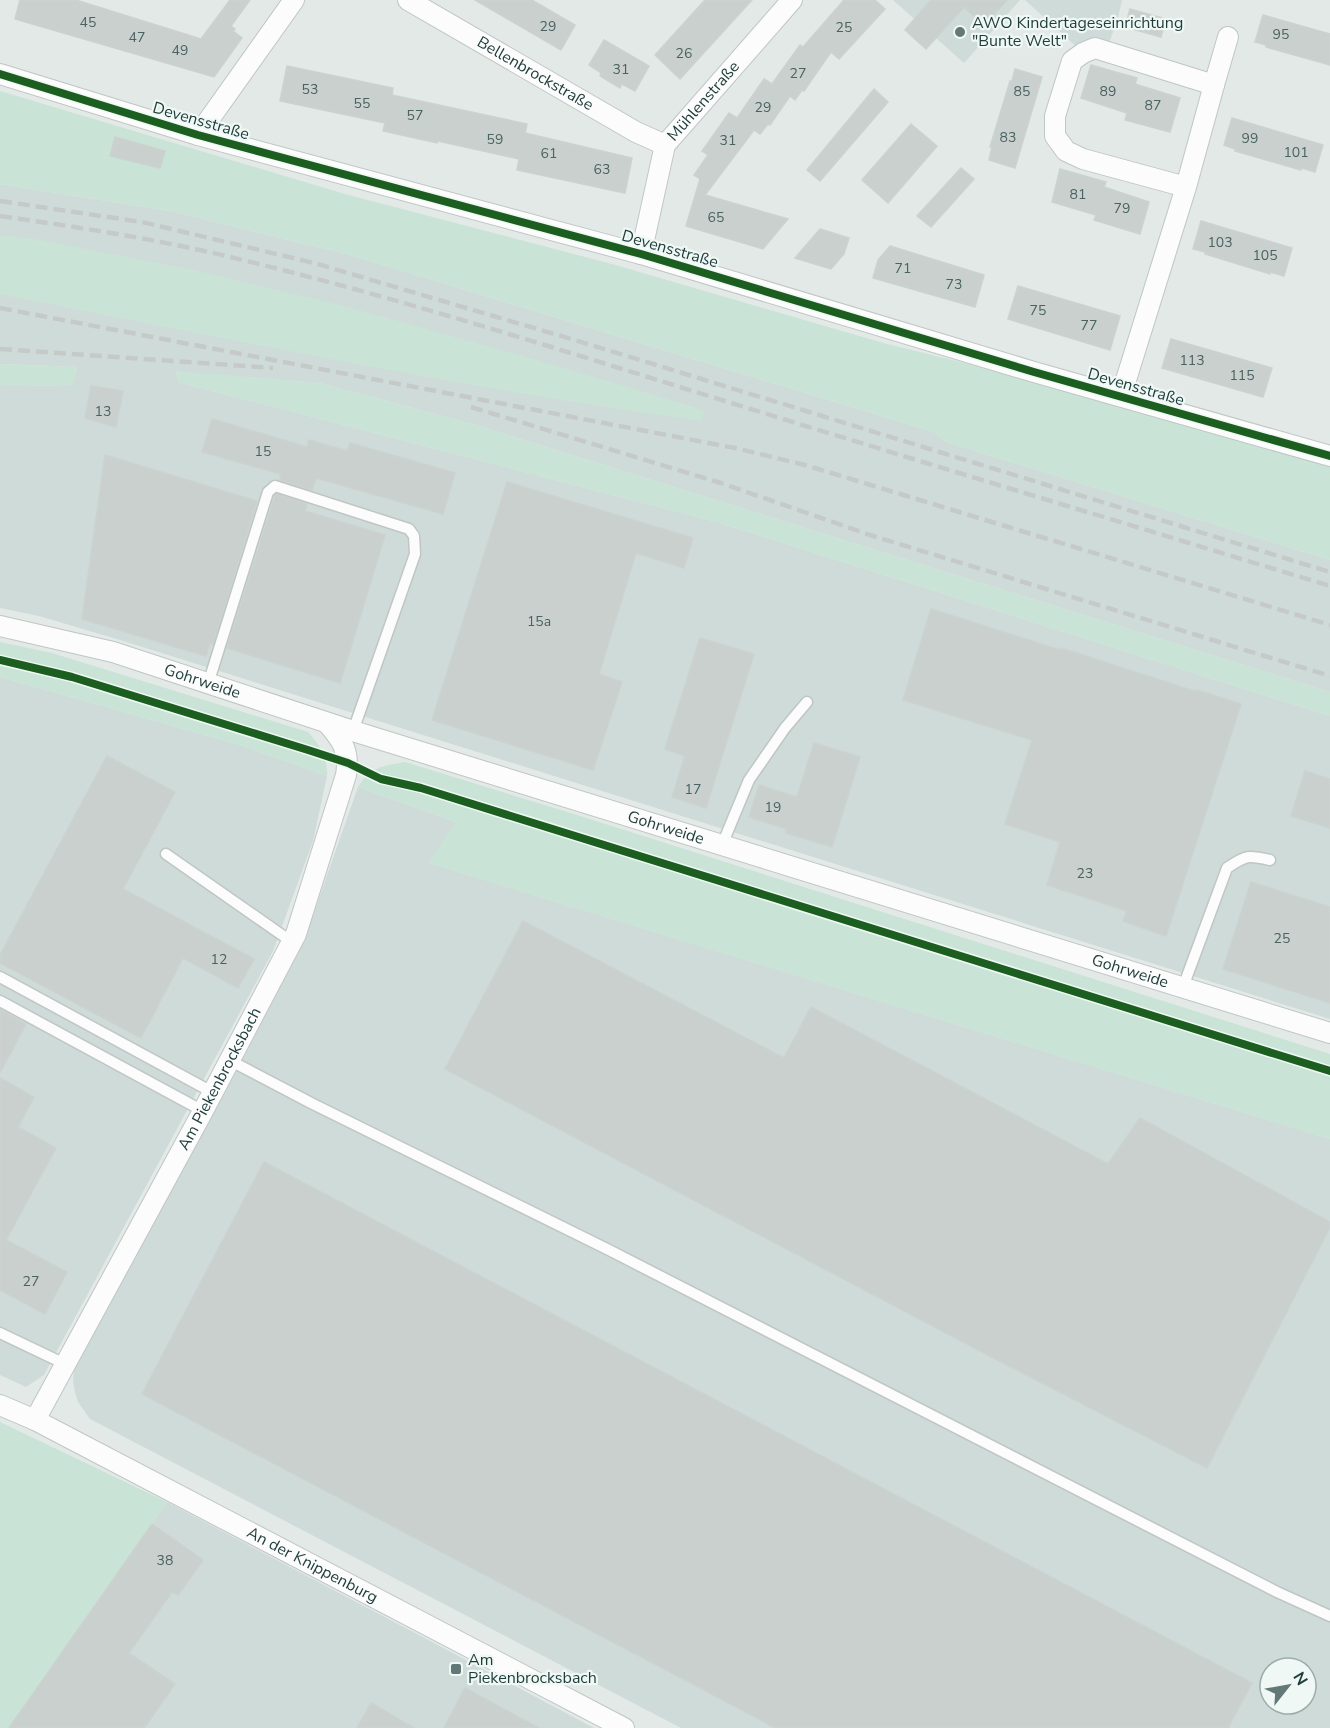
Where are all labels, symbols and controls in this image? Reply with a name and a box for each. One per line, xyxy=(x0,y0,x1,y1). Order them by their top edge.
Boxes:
place label: AWO Kindertageseinrichtung "Bunte Welt" xyxy=(972,12,1183,52)
house number: 45 xyxy=(80,13,96,32)
house number: 29 xyxy=(540,17,556,36)
house number: 25 xyxy=(836,18,852,37)
marker: AWO Kindertageseinrichtung "Bunte Welt" xyxy=(953,25,967,39)
house number: 95 xyxy=(1273,25,1289,44)
house number: 47 xyxy=(129,28,145,47)
street label: Bellenbrockstraße xyxy=(473,31,598,116)
house number: 49 xyxy=(172,41,188,60)
house number: 26 xyxy=(676,44,692,63)
street label: Mühlenstraße xyxy=(662,56,745,146)
house number: 31 xyxy=(613,60,629,79)
house number: 27 xyxy=(790,64,806,83)
house number: 53 xyxy=(302,80,318,99)
house number: 85 xyxy=(1014,82,1030,101)
house number: 89 xyxy=(1100,82,1116,101)
house number: 55 xyxy=(354,94,370,113)
house number: 87 xyxy=(1145,96,1161,115)
street label: Devensstraße xyxy=(150,97,252,145)
house number: 29 xyxy=(755,98,771,117)
house number: 57 xyxy=(407,106,423,125)
house number: 83 xyxy=(1000,128,1016,147)
house number: 99 xyxy=(1242,129,1258,148)
house number: 59 xyxy=(487,130,503,149)
house number: 31 xyxy=(720,131,736,150)
house number: 101 xyxy=(1283,143,1309,162)
house number: 61 xyxy=(541,144,557,163)
house number: 63 xyxy=(594,160,610,179)
house number: 81 xyxy=(1070,185,1086,204)
house number: 79 xyxy=(1114,199,1130,218)
house number: 65 xyxy=(708,208,724,227)
street label: Devensstraße xyxy=(619,225,721,273)
house number: 103 xyxy=(1207,233,1233,252)
house number: 105 xyxy=(1252,246,1278,265)
house number: 71 xyxy=(895,259,911,278)
house number: 73 xyxy=(946,275,962,294)
house number: 75 xyxy=(1030,301,1046,320)
house number: 77 xyxy=(1081,316,1097,335)
house number: 113 xyxy=(1179,351,1205,370)
street label: Devensstraße xyxy=(1085,363,1187,411)
house number: 115 xyxy=(1229,366,1255,385)
house number: 13 xyxy=(95,402,111,421)
house number: 15 xyxy=(255,442,271,461)
house number: 15a xyxy=(527,612,551,631)
street label: Gohrweide xyxy=(161,659,243,704)
house number: 17 xyxy=(685,780,701,799)
house number: 19 xyxy=(765,798,781,817)
street label: Gohrweide xyxy=(625,805,707,850)
house number: 23 xyxy=(1077,864,1093,883)
house number: 25 xyxy=(1274,929,1290,948)
street label: Gohrweide xyxy=(1089,949,1171,993)
house number: 12 xyxy=(211,950,227,969)
street label: Am Piekenbrocksbach xyxy=(173,1004,266,1154)
house number: 27 xyxy=(23,1272,39,1291)
street label: An der Knippenburg xyxy=(243,1522,382,1608)
house number: 38 xyxy=(157,1551,173,1570)
place label: Am Piekenbrocksbach xyxy=(468,1649,597,1689)
north arrow xyxy=(1258,1656,1318,1716)
marker: Am Piekenbrocksbach xyxy=(449,1662,463,1676)
text: N xyxy=(1287,1668,1313,1690)

